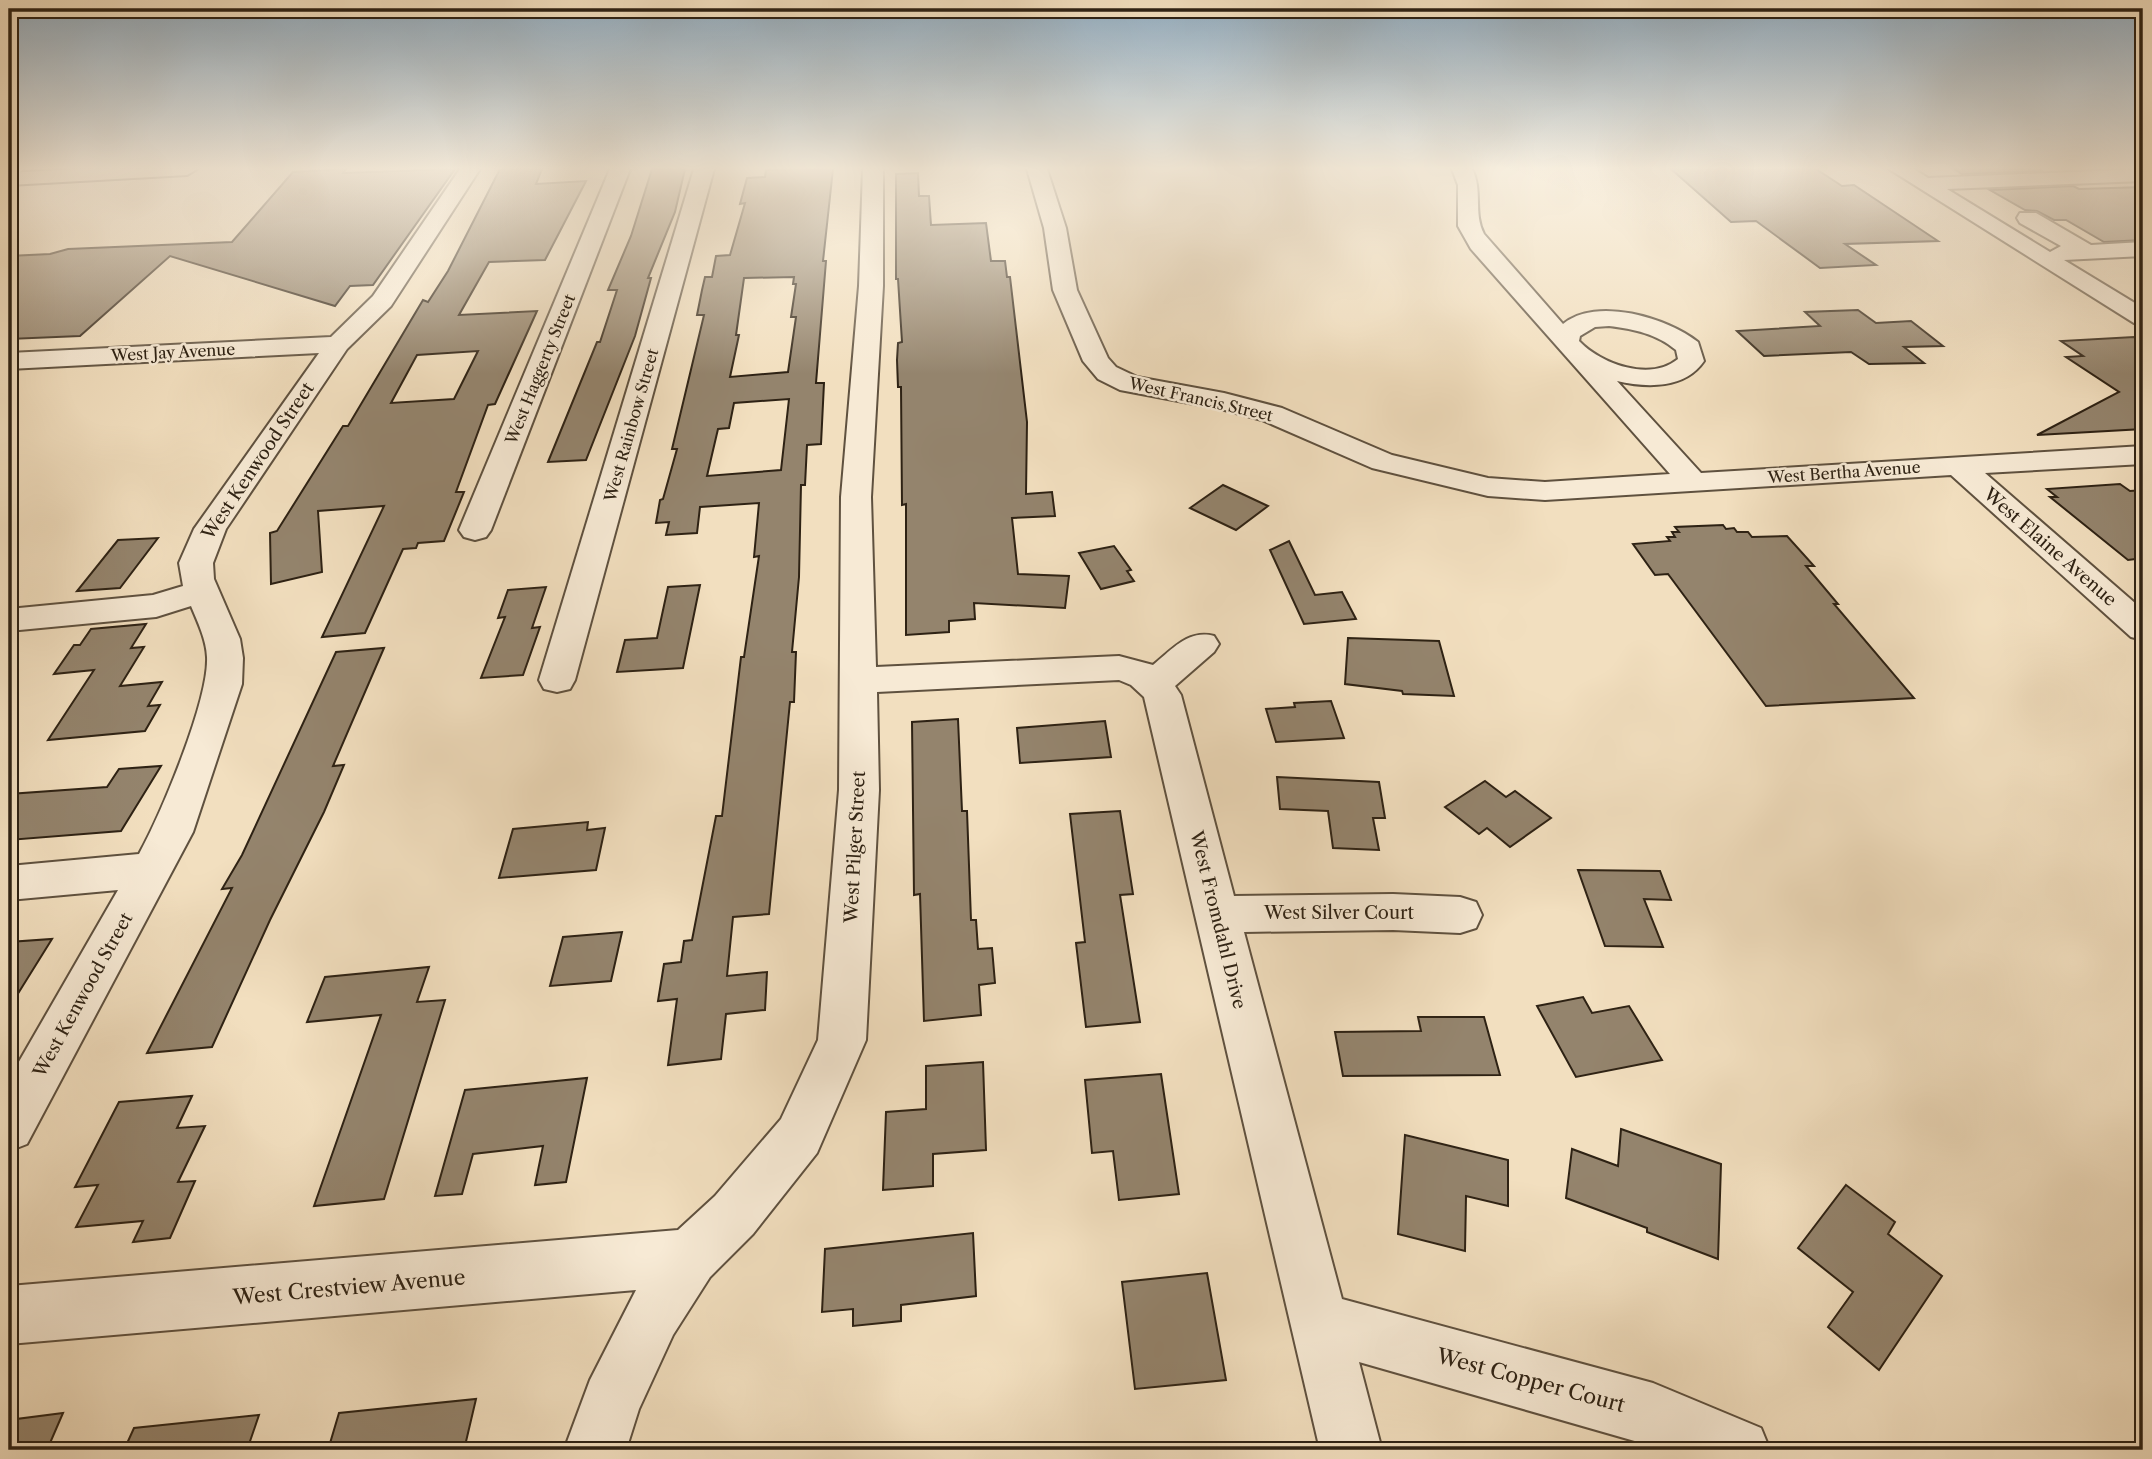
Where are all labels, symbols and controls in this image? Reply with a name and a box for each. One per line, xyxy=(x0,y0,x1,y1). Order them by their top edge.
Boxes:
street label: West Haggerty Street xyxy=(500,291,579,448)
street label: West Jay Avenue xyxy=(109,339,236,365)
street label: West Rainbow Street xyxy=(599,346,663,505)
street label: West Francis Street xyxy=(1126,372,1275,425)
street label: West Kenwood Street xyxy=(197,378,319,545)
street label: West Bertha Avenue xyxy=(1766,457,1921,487)
street label: West Elaine Avenue xyxy=(1978,483,2121,611)
street label: West Pilger Street xyxy=(840,770,870,925)
street label: West Fromdahl Drive xyxy=(1185,828,1251,1011)
street label: West Silver Court xyxy=(1263,902,1415,924)
street label: West Kenwood Street xyxy=(28,908,138,1082)
street label: West Crestview Avenue xyxy=(231,1264,466,1310)
street label: West Copper Court xyxy=(1433,1343,1628,1417)

